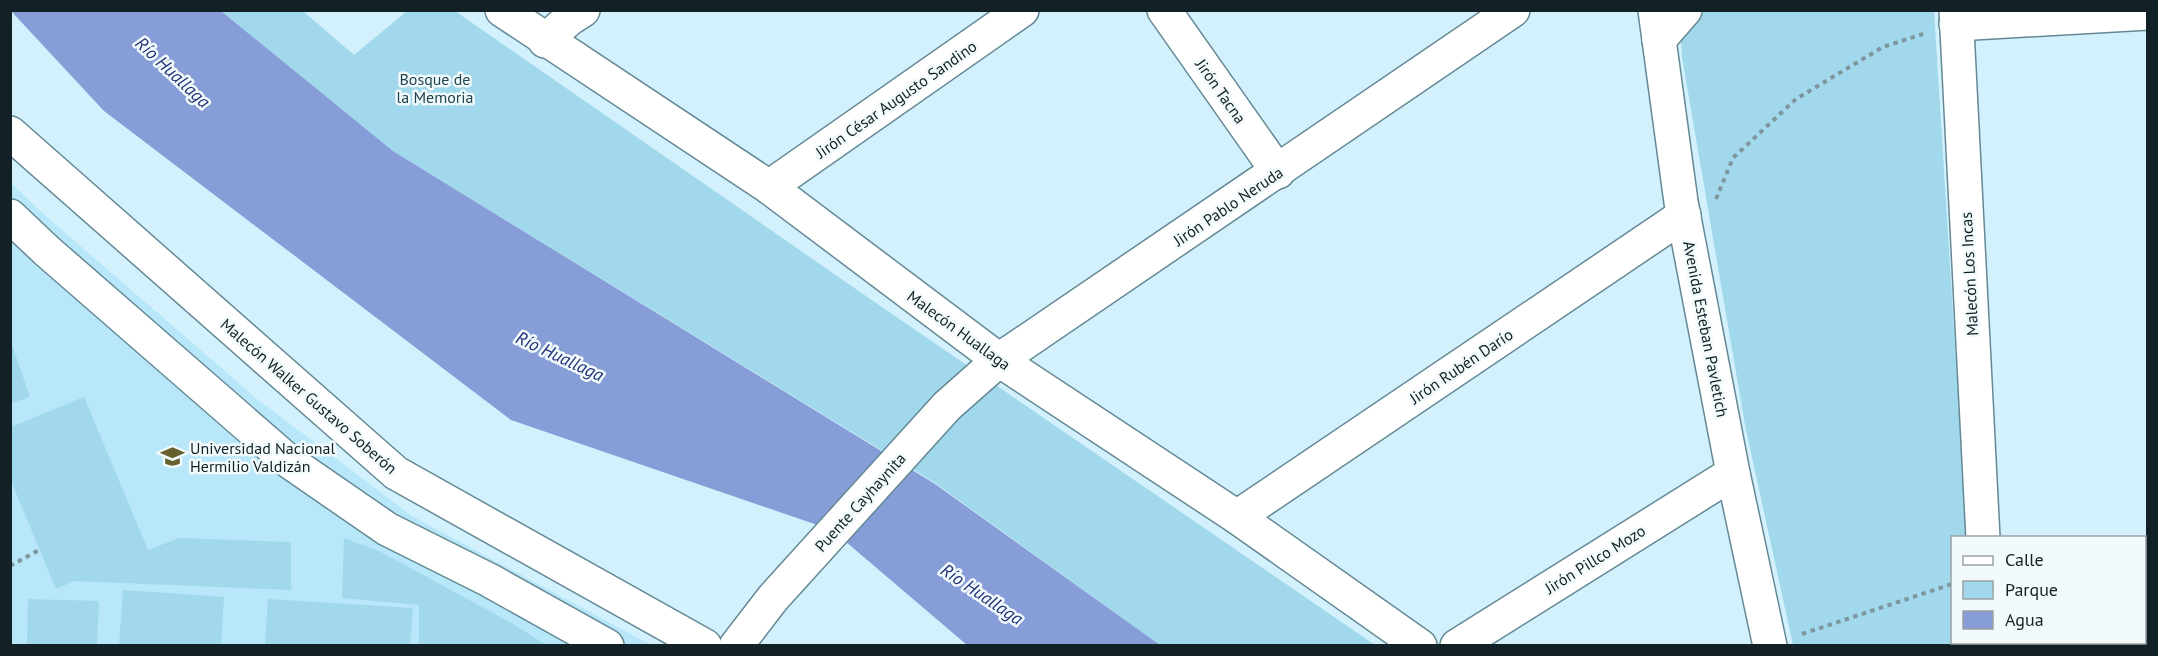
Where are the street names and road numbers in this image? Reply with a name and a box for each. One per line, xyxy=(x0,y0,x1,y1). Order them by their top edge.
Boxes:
street label: Jirón César Augusto Sandino xyxy=(811,36,980,163)
street label: Jirón Tacna xyxy=(1191,54,1251,127)
street label: Jirón Pablo Neruda xyxy=(1169,162,1287,251)
street label: Malecón Los Incas xyxy=(1956,211,1982,336)
street label: Avenida Esteban Pavletich xyxy=(1679,239,1733,419)
street label: Malecón Huallaga xyxy=(903,286,1015,374)
street label: Malecón Walker Gustavo Soberón xyxy=(217,314,401,478)
street label: Jirón Rubén Darío xyxy=(1405,324,1517,409)
street label: Puente Cayhaynita xyxy=(810,448,910,556)
street label: Jirón Pillco Mozo xyxy=(1540,520,1649,598)

